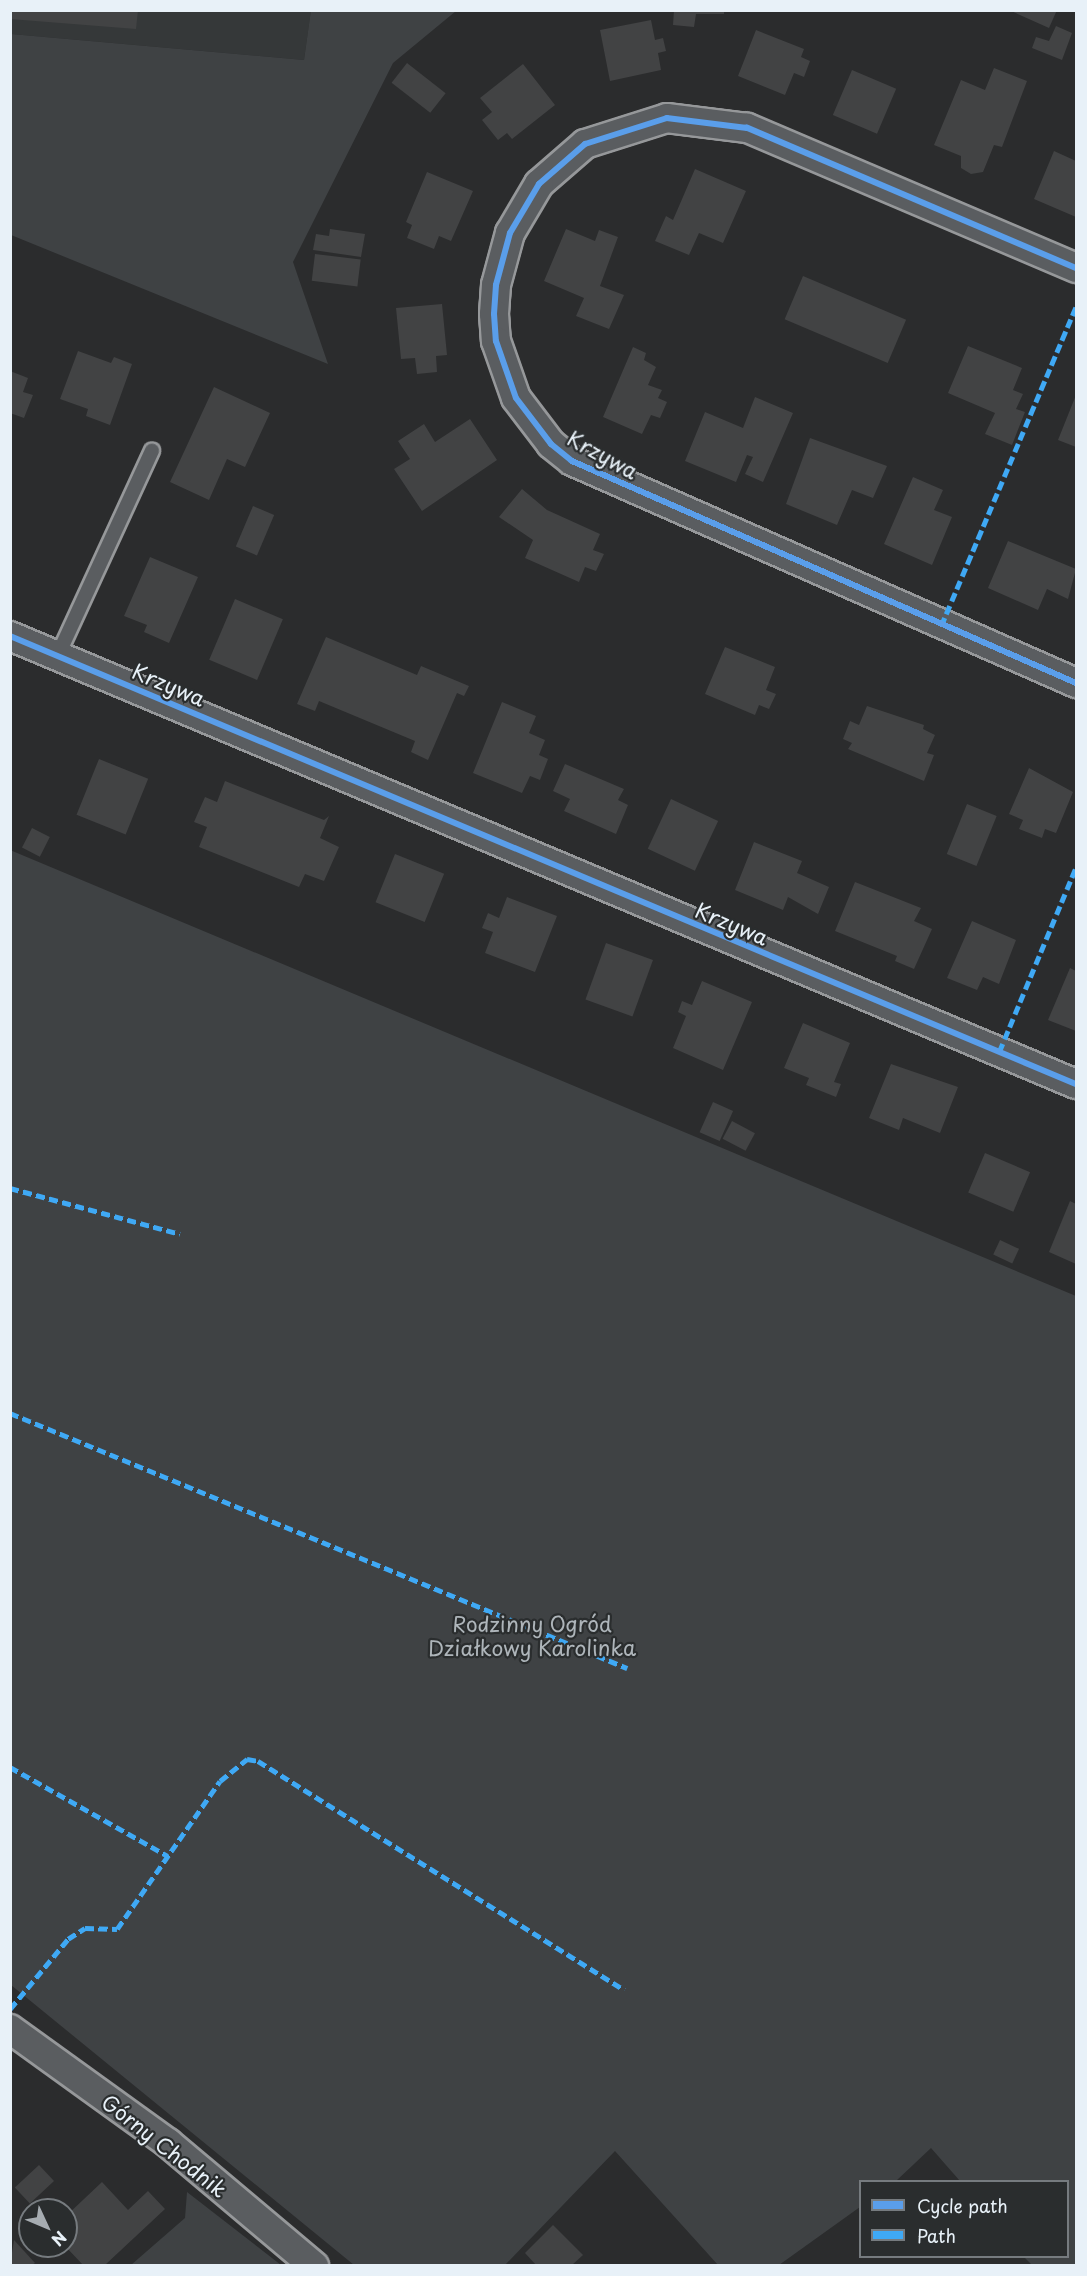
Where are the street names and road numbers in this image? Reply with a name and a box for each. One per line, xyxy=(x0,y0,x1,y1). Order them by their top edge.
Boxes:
street label: Krzywa xyxy=(564,424,642,484)
street label: Krzywa xyxy=(129,657,209,711)
street label: Krzywa xyxy=(692,896,772,950)
street label: Górny Chodnik xyxy=(97,2088,233,2202)

